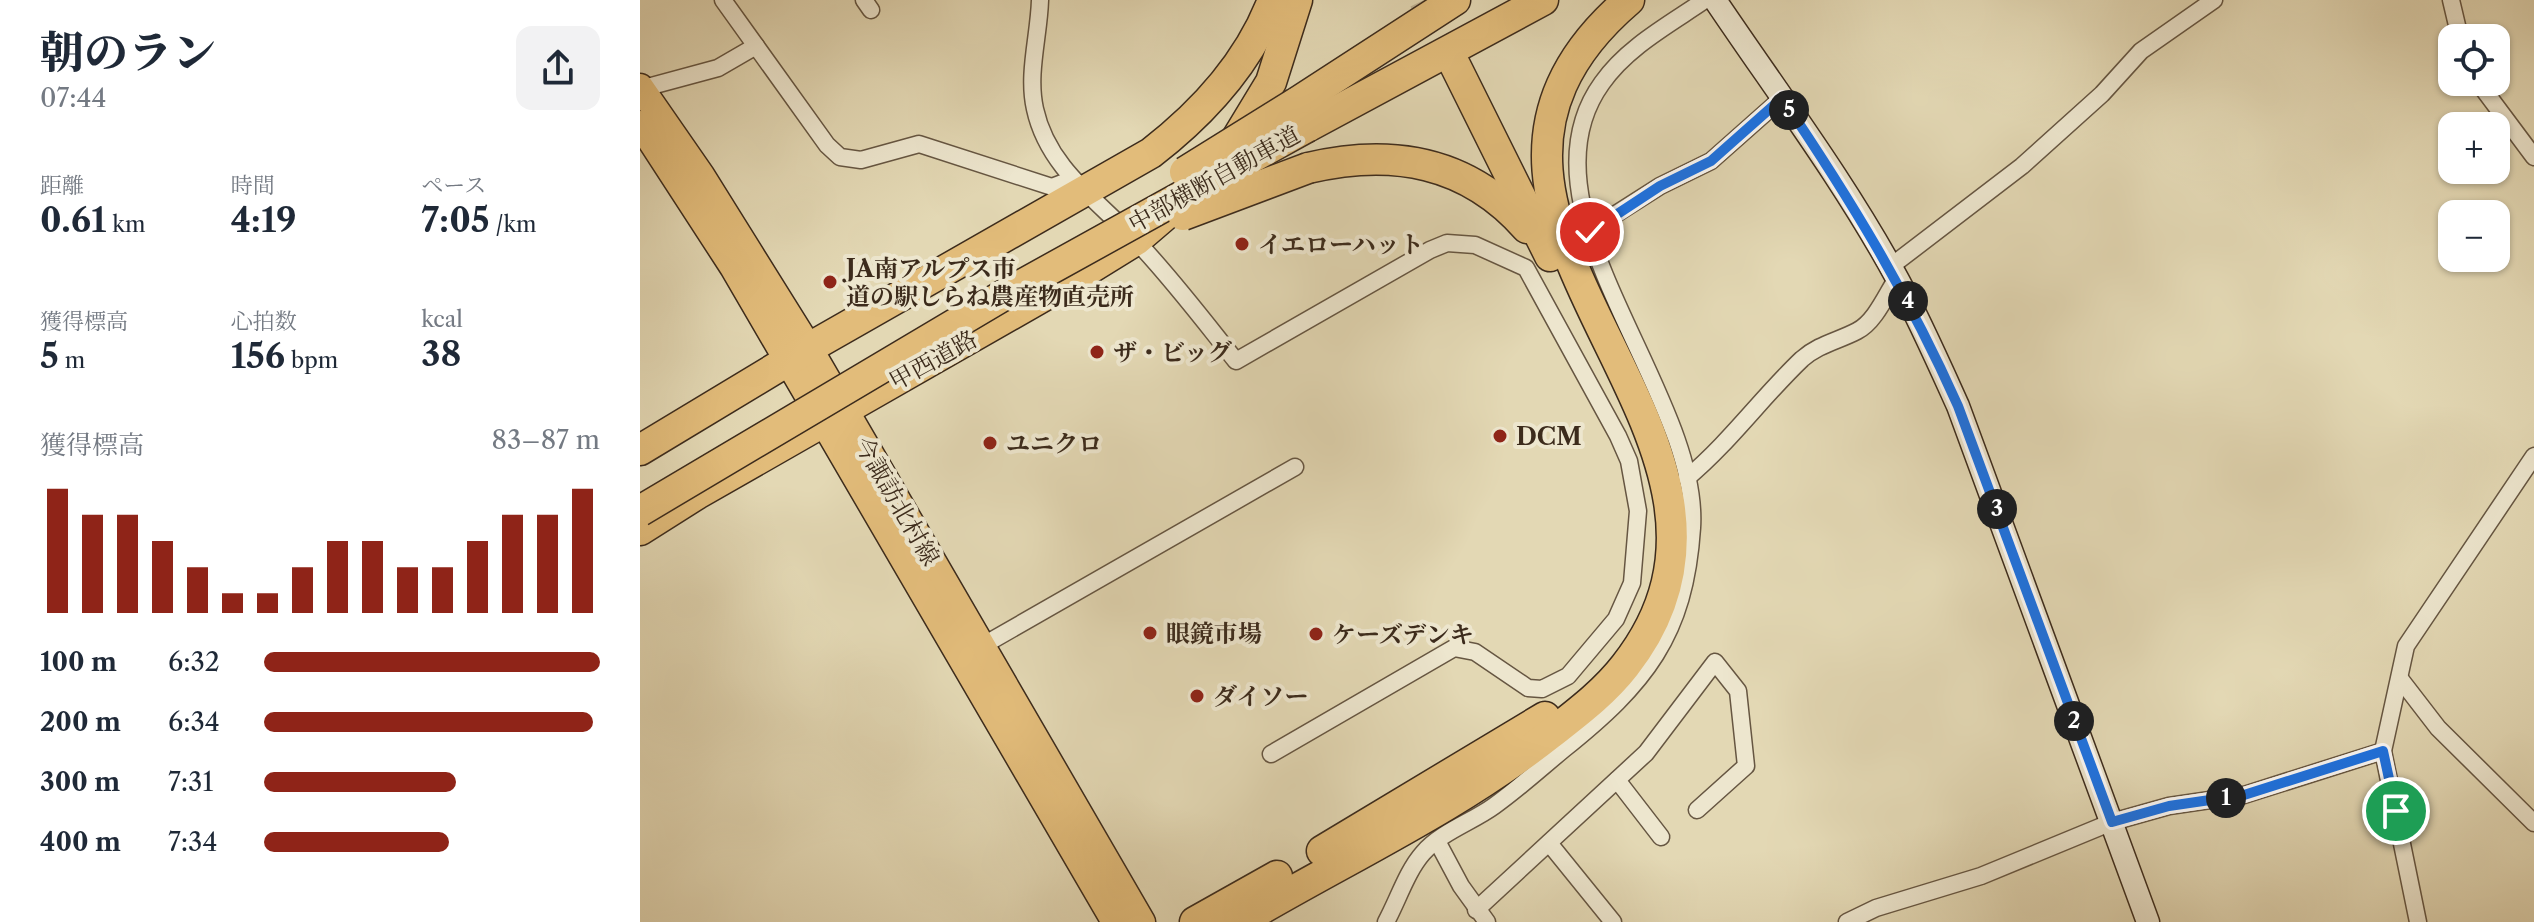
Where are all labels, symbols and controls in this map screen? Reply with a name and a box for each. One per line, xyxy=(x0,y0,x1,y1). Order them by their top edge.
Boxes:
map controls xyxy=(2438,24,2510,272)
button: locate xyxy=(2438,24,2510,96)
text: 朝のラン xyxy=(40,25,216,79)
button: share xyxy=(516,26,600,110)
text: 07:44 xyxy=(40,82,107,114)
pin: 5 xyxy=(1769,90,1809,130)
text: 5 xyxy=(1783,96,1795,123)
button: + xyxy=(2438,112,2510,184)
street label: 中部横断自動車道 xyxy=(1123,120,1305,238)
text: 距離 xyxy=(40,172,84,199)
text: 時間 xyxy=(231,172,275,199)
text: ペース xyxy=(421,172,486,199)
pin xyxy=(1556,198,1624,266)
text: 0.61 xyxy=(40,199,106,241)
text: 4:19 xyxy=(231,199,296,241)
text: 7:05 xyxy=(421,199,490,241)
button: − xyxy=(2438,200,2510,272)
icon: check xyxy=(1568,210,1612,254)
text: km xyxy=(106,211,145,238)
text: /km xyxy=(490,211,537,238)
place label: イエローハット xyxy=(1258,230,1424,259)
marker: イエローハット xyxy=(1233,235,1251,253)
place label: JA南アルプス市 道の駅しらね農産物直売所 xyxy=(842,254,1134,311)
marker: JA南アルプス市 道の駅しらね農産物直売所 xyxy=(821,273,839,291)
pin: 4 xyxy=(1888,281,1928,321)
text: 4 xyxy=(1901,287,1915,314)
text: kcal xyxy=(421,306,463,333)
text: 獲得標高 xyxy=(40,308,128,335)
text: 心拍数 xyxy=(231,308,297,335)
street label: 甲西道路 xyxy=(884,324,982,396)
text: 38 xyxy=(421,333,461,375)
text: 5 xyxy=(40,335,59,377)
text: 156 xyxy=(231,335,285,377)
place label: ザ・ビッグ xyxy=(1113,338,1232,367)
marker: ザ・ビッグ xyxy=(1088,343,1106,361)
text: m xyxy=(59,347,85,374)
text: bpm xyxy=(285,347,338,374)
place label: DCM xyxy=(1516,422,1582,451)
text: 83–87 m xyxy=(492,424,600,456)
marker: DCM xyxy=(1491,427,1509,445)
text: 獲得標高 xyxy=(40,429,144,461)
place label: ユニクロ xyxy=(1006,429,1102,458)
street label: 今諏訪北村線 xyxy=(848,431,946,571)
marker: ユニクロ xyxy=(981,434,999,452)
pin: 3 xyxy=(1977,489,2017,529)
text: 3 xyxy=(1991,495,2003,522)
place label: 眼鏡市場 xyxy=(1166,619,1262,648)
place label: ケーズデンキ xyxy=(1332,620,1474,649)
marker: 眼鏡市場 xyxy=(1141,624,1159,642)
marker: ケーズデンキ xyxy=(1307,625,1325,643)
text: 100 m xyxy=(40,646,117,678)
text: 6:32 xyxy=(168,646,220,678)
place label: ダイソー xyxy=(1213,682,1309,711)
marker: ダイソー xyxy=(1188,687,1206,705)
pin: 2 xyxy=(2054,701,2094,741)
text: 200 m xyxy=(40,706,121,738)
text: 6:34 xyxy=(168,706,220,738)
text: 2 xyxy=(2068,707,2081,734)
text: 300 m xyxy=(40,766,120,798)
text: 7:31 xyxy=(168,766,213,798)
pin xyxy=(2362,777,2430,845)
pin: 1 xyxy=(2206,778,2246,818)
text: 1 xyxy=(2221,784,2231,811)
icon: arrive xyxy=(2374,789,2418,833)
text: 400 m xyxy=(40,826,121,858)
text: 7:34 xyxy=(168,826,217,858)

